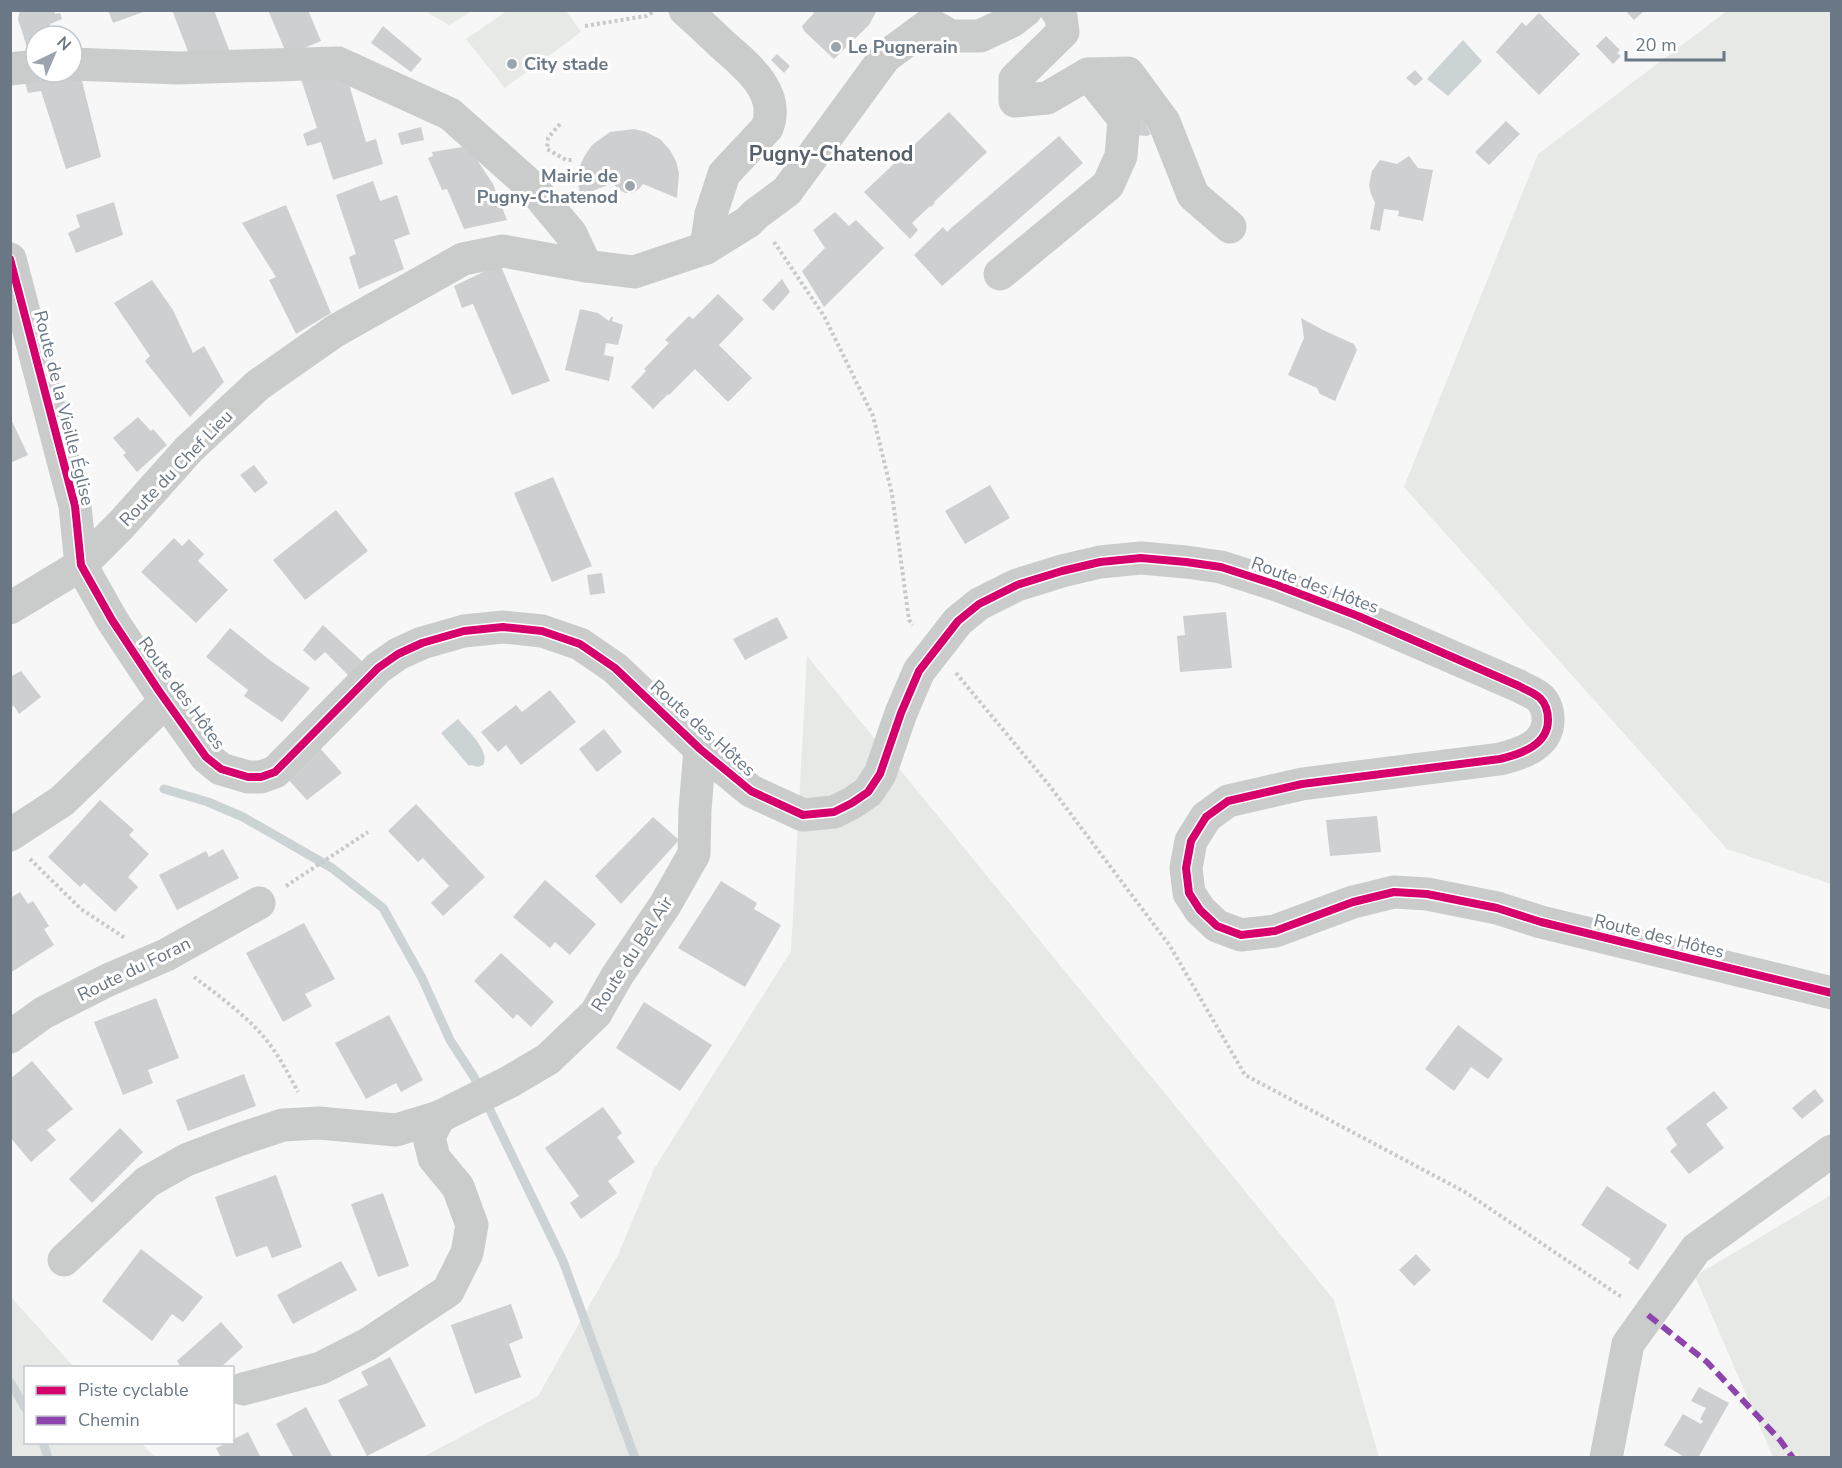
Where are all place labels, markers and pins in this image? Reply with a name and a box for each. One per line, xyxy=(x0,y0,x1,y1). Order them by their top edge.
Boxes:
place label: Le Pugnerain xyxy=(848,35,958,59)
marker: Le Pugnerain xyxy=(829,40,843,54)
place label: City stade xyxy=(524,52,608,76)
marker: City stade xyxy=(505,57,519,71)
place label: Mairie de Pugny-Chatenod xyxy=(477,164,618,209)
marker: Mairie de Pugny-Chatenod xyxy=(623,179,637,193)

